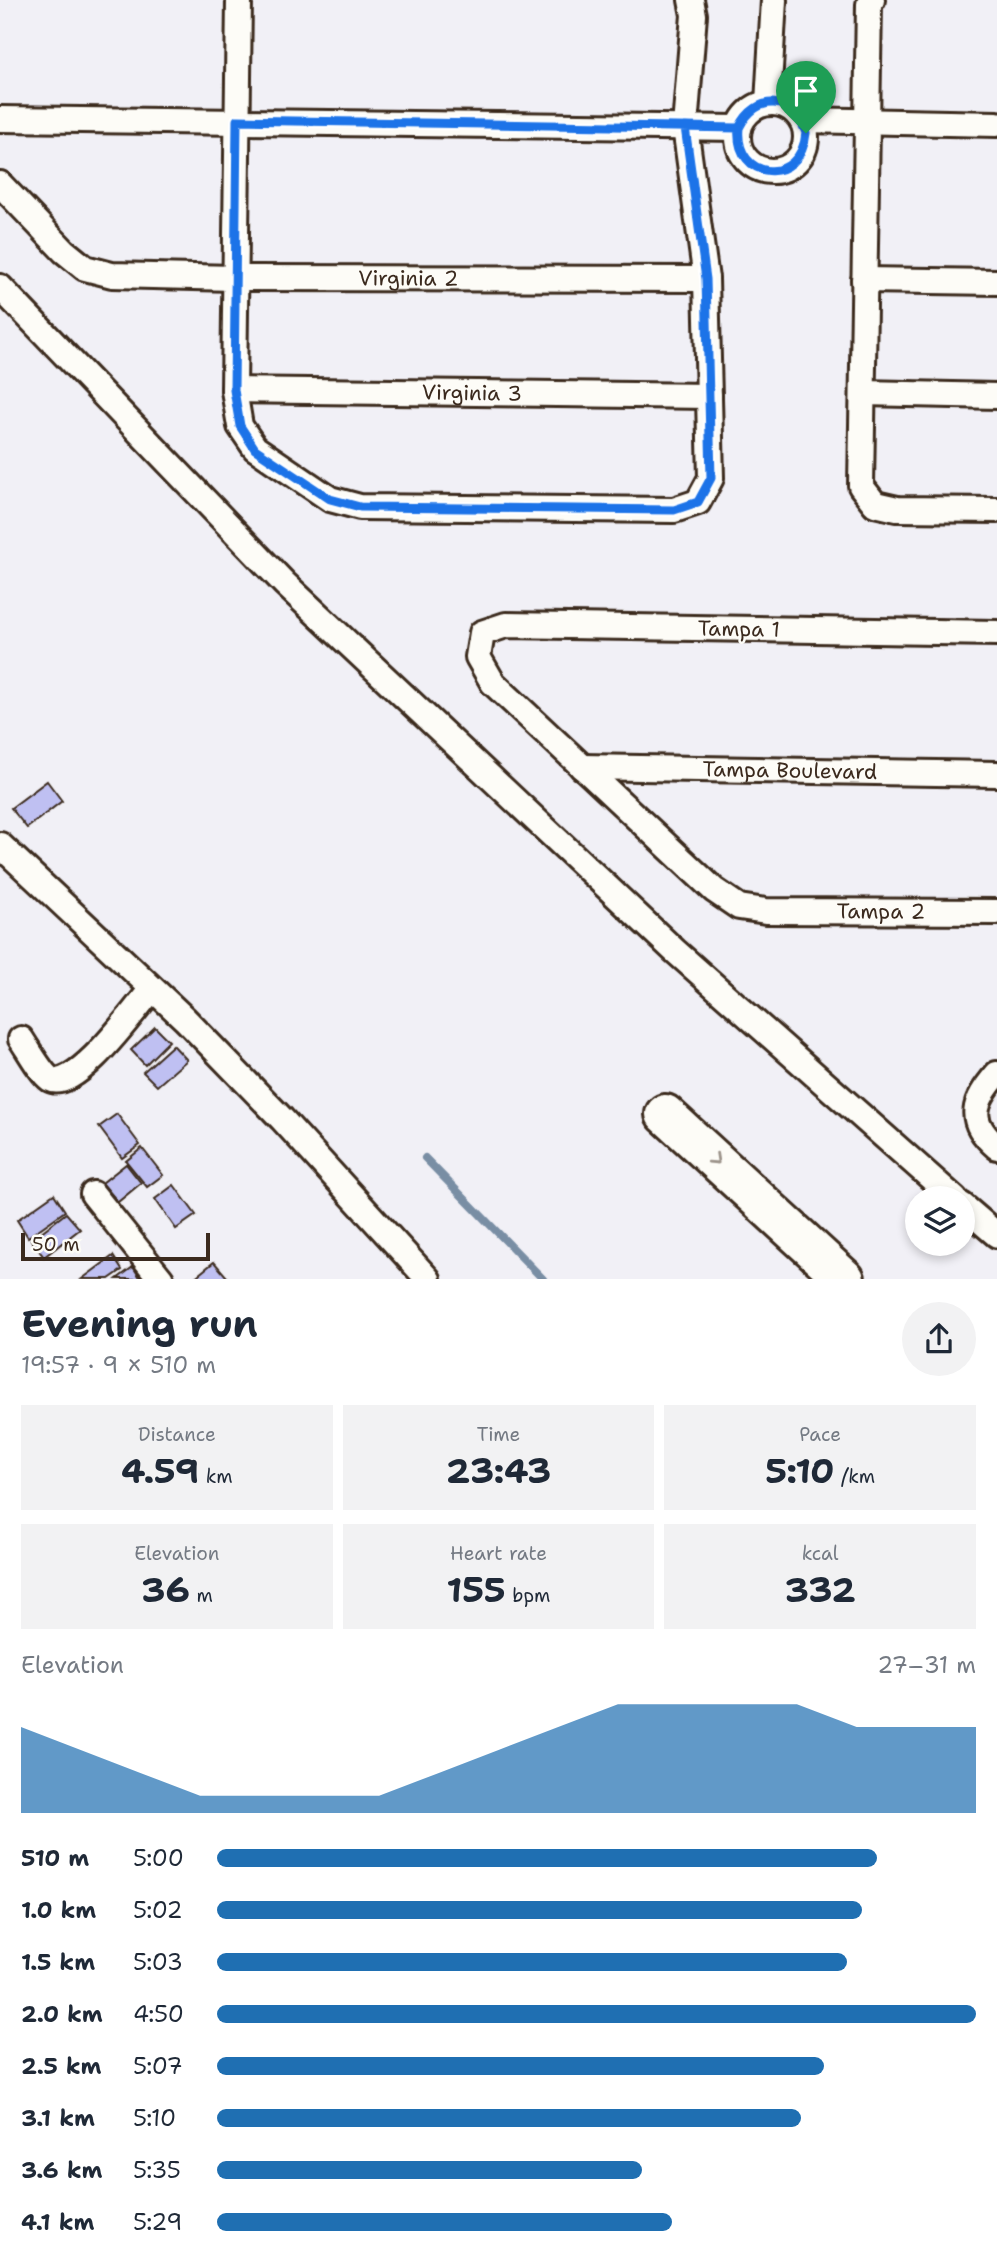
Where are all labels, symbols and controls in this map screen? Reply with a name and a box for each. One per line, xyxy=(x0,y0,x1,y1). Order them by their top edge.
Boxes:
pin xyxy=(776,61,836,133)
icon: arrive xyxy=(787,72,825,110)
street label: Virginia 2 xyxy=(358,264,459,292)
street label: Virginia 3 xyxy=(422,378,522,408)
street label: Tampa 1 xyxy=(698,614,780,644)
street label: Tampa Boulevard xyxy=(702,755,878,786)
street label: Tampa 2 xyxy=(837,897,925,926)
one-way arrow xyxy=(707,1152,720,1165)
map controls xyxy=(905,1186,975,1256)
button: layers xyxy=(905,1186,975,1256)
scale bar xyxy=(21,1230,210,1262)
text: 50 m xyxy=(32,1232,80,1257)
text: Evening run xyxy=(21,1298,258,1349)
button: share xyxy=(902,1302,976,1376)
text: 19:57 · 9 × 510 m xyxy=(21,1350,216,1380)
text: Distance xyxy=(138,1422,216,1447)
text: Time xyxy=(477,1422,520,1447)
text: Pace xyxy=(799,1422,841,1447)
text: 4.59 xyxy=(121,1447,199,1494)
text: 23:43 xyxy=(446,1447,551,1494)
text: 5:10 xyxy=(765,1447,835,1494)
text: km xyxy=(199,1464,233,1489)
text: /km xyxy=(835,1464,875,1489)
text: Elevation xyxy=(134,1541,219,1566)
text: Heart rate xyxy=(450,1541,547,1566)
text: kcal xyxy=(802,1541,839,1566)
text: 36 xyxy=(141,1566,190,1613)
text: 155 xyxy=(447,1566,506,1613)
text: 332 xyxy=(784,1566,856,1613)
text: m xyxy=(190,1583,213,1608)
text: bpm xyxy=(506,1583,550,1608)
text: Elevation xyxy=(21,1650,124,1680)
text: 27–31 m xyxy=(877,1650,976,1680)
text: 510 m xyxy=(21,1843,89,1873)
text: 5:00 xyxy=(133,1843,184,1873)
text: 1.0 km xyxy=(21,1895,96,1925)
text: 5:02 xyxy=(133,1895,183,1925)
text: 1.5 km xyxy=(21,1947,95,1977)
text: 5:03 xyxy=(133,1947,183,1977)
text: 2.0 km xyxy=(21,1999,103,2029)
text: 4:50 xyxy=(133,1999,184,2029)
text: 2.5 km xyxy=(21,2051,102,2081)
text: 5:07 xyxy=(133,2051,183,2081)
text: 3.1 km xyxy=(21,2103,95,2133)
text: 5:10 xyxy=(133,2103,176,2133)
text: 3.6 km xyxy=(21,2155,102,2185)
text: 5:35 xyxy=(133,2155,181,2185)
text: 4.1 km xyxy=(21,2207,94,2237)
text: 5:29 xyxy=(133,2207,182,2237)

